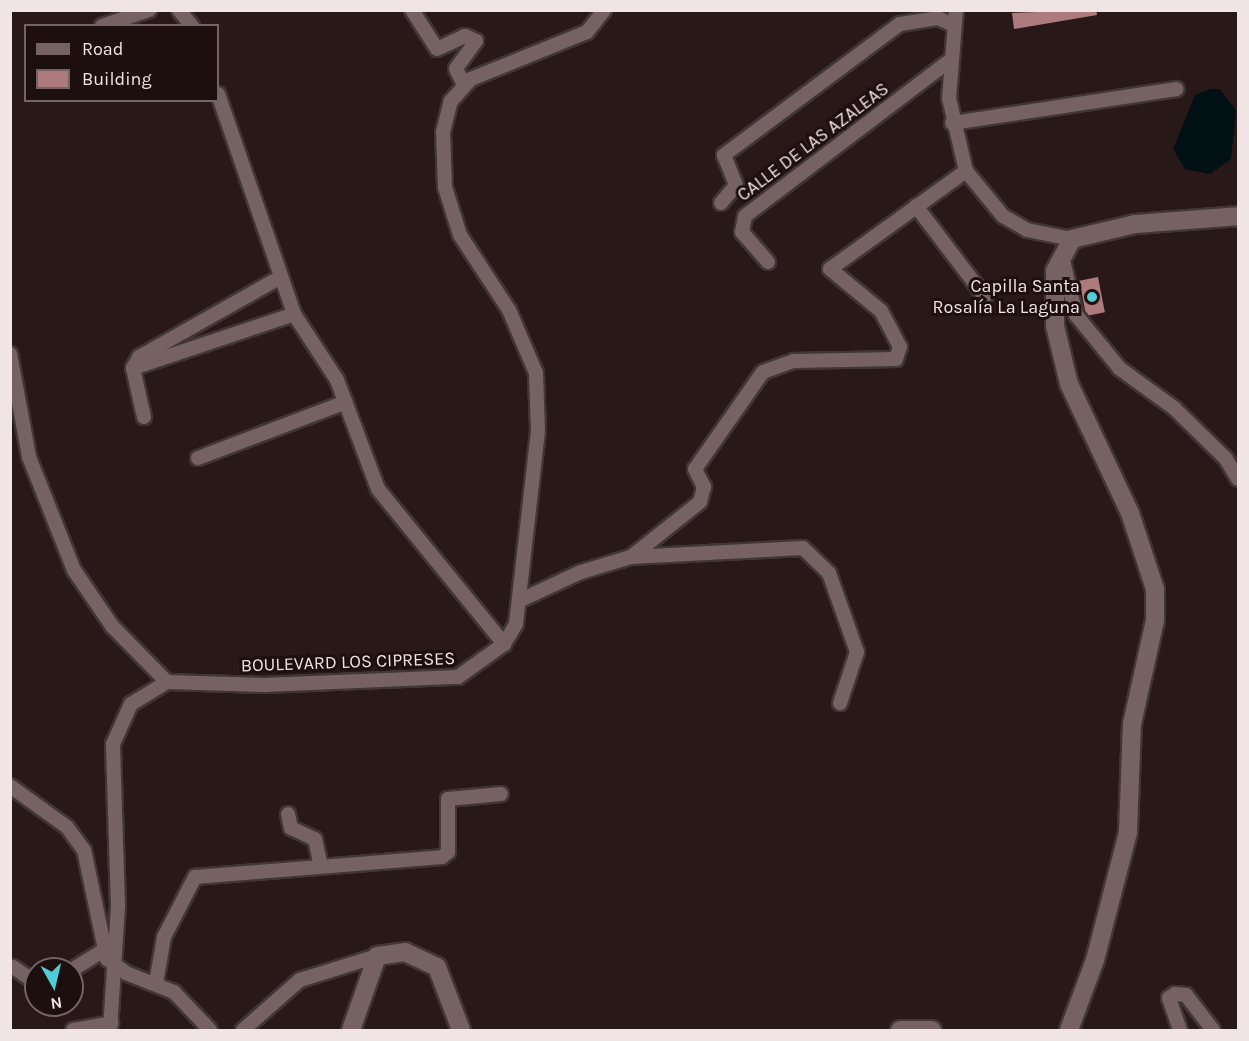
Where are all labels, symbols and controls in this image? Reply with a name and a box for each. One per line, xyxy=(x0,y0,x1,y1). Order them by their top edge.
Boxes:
legend xyxy=(24,24,219,102)
text: Road xyxy=(82,38,123,60)
text: Building xyxy=(82,68,152,90)
street label: CALLE DE LAS AZALEAS xyxy=(733,78,893,206)
place label: Capilla Santa Rosalía La Laguna xyxy=(932,276,1080,318)
marker: Capilla Santa Rosalía La Laguna xyxy=(1085,290,1099,304)
street label: BOULEVARD LOS CIPRESES xyxy=(240,647,456,677)
north arrow xyxy=(24,957,84,1017)
text: N xyxy=(49,993,63,1014)

